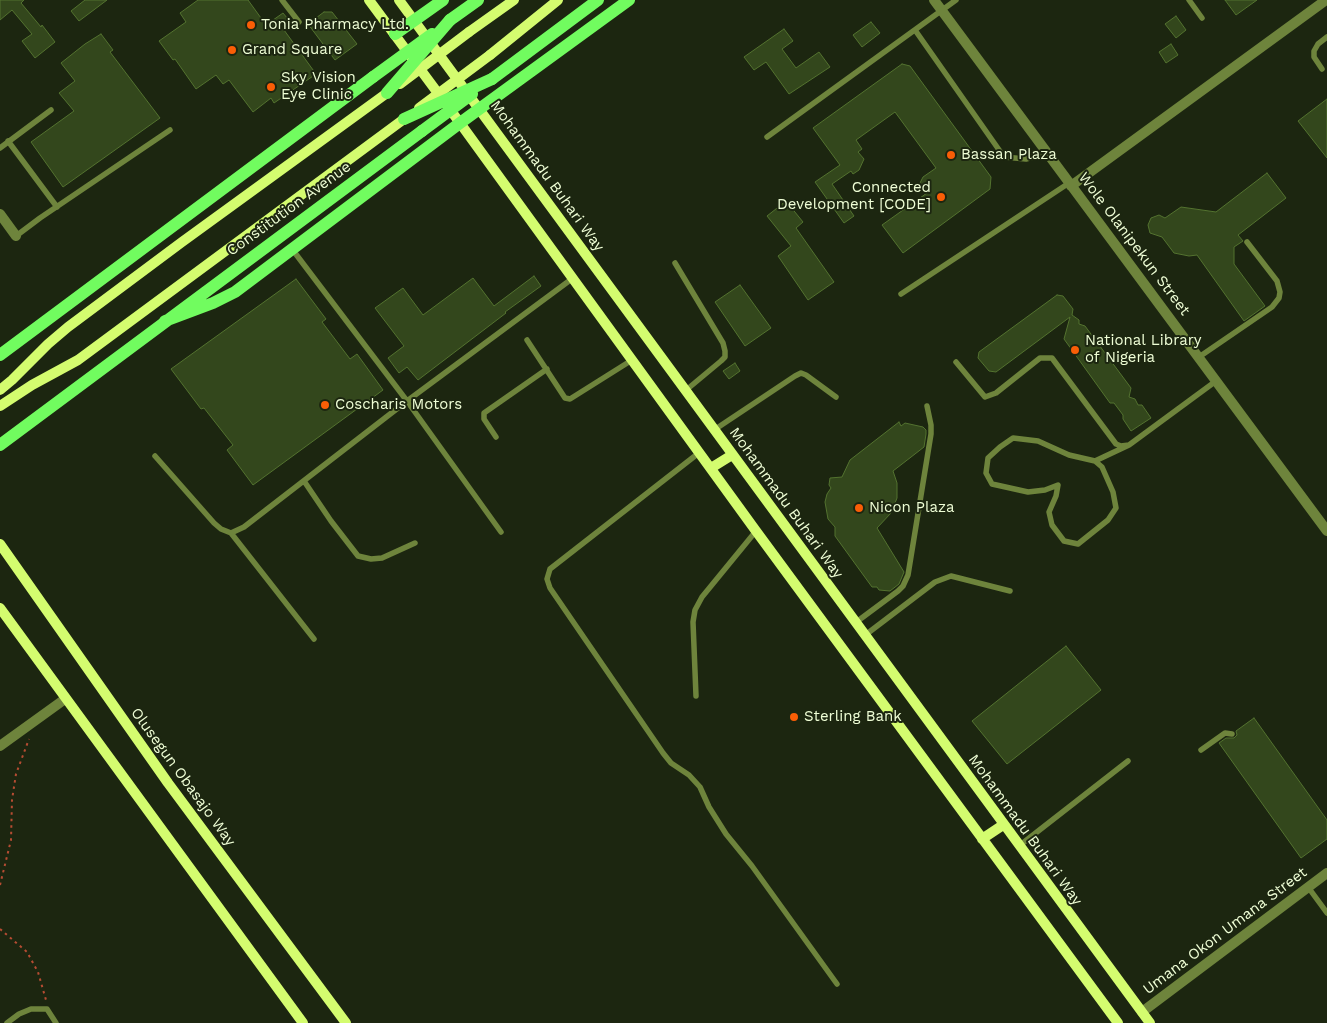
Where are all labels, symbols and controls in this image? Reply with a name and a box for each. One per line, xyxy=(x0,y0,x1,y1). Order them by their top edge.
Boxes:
place label: Tonia Pharmacy Ltd. xyxy=(261,16,409,34)
marker: Tonia Pharmacy Ltd. xyxy=(245,19,257,31)
place label: Grand Square xyxy=(242,41,342,59)
marker: Grand Square xyxy=(226,44,238,56)
place label: Sky Vision Eye Clinic xyxy=(281,69,356,104)
marker: Sky Vision Eye Clinic xyxy=(265,81,277,93)
street label: Mohammadu Buhari Way xyxy=(486,97,608,255)
place label: Bassan Plaza xyxy=(961,146,1057,164)
marker: Bassan Plaza xyxy=(945,149,957,161)
street label: Constitution Avenue xyxy=(223,158,355,260)
street label: Wole Olanipekun Street xyxy=(1074,169,1194,319)
place label: Connected Development [CODE] xyxy=(777,179,931,214)
marker: Connected Development [CODE] xyxy=(935,191,947,203)
place label: National Library of Nigeria xyxy=(1085,332,1201,367)
marker: National Library of Nigeria xyxy=(1069,344,1081,356)
place label: Coscharis Motors xyxy=(335,396,462,414)
marker: Coscharis Motors xyxy=(319,399,331,411)
street label: Mohammadu Buhari Way xyxy=(725,424,847,582)
place label: Nicon Plaza xyxy=(869,499,955,517)
marker: Nicon Plaza xyxy=(853,502,865,514)
street label: Olusegun Obasajo Way xyxy=(127,704,239,850)
place label: Sterling Bank xyxy=(804,708,902,726)
marker: Sterling Bank xyxy=(788,711,800,723)
street label: Mohammadu Buhari Way xyxy=(964,751,1086,909)
street label: Umana Okon Umana Street xyxy=(1140,864,1310,998)

